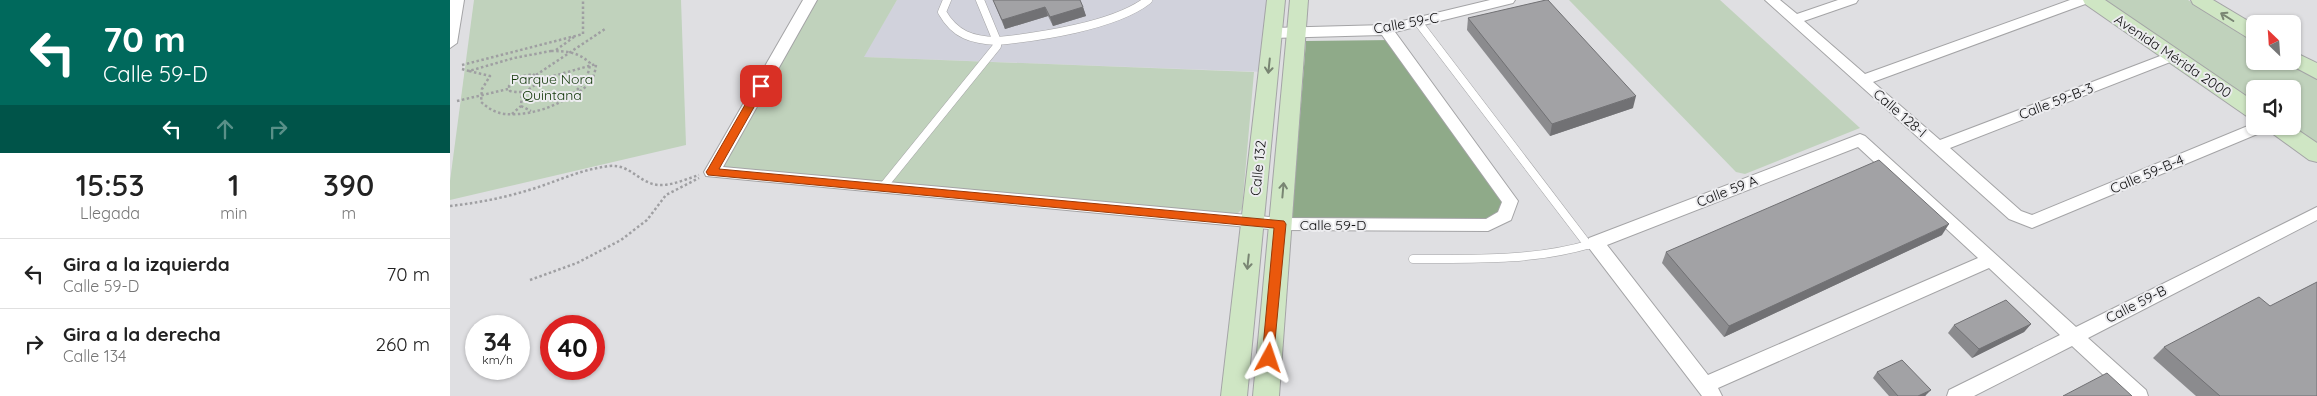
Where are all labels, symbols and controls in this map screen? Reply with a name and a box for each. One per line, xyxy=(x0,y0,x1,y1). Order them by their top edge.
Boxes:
street label: Calle 59-C xyxy=(1372,8,1440,38)
street label: Avenida Mérida 2000 xyxy=(2111,10,2235,102)
one-way arrow xyxy=(2221,12,2235,22)
north arrow xyxy=(2246,15,2301,70)
map controls xyxy=(2246,15,2301,135)
text: 70 m xyxy=(103,17,186,61)
icon: left xyxy=(20,20,85,85)
one-way arrow xyxy=(1264,58,1274,74)
text: Calle 59-D xyxy=(103,60,208,88)
pin xyxy=(740,65,782,107)
park label: Parque Nora Quintana xyxy=(511,70,593,104)
icon: arrive xyxy=(747,72,775,100)
street label: Calle 59-B-3 xyxy=(2016,79,2096,123)
button: sound xyxy=(2246,80,2301,135)
street label: Calle 128-I xyxy=(1870,85,1930,141)
icon: left xyxy=(158,115,186,143)
icon: ahead xyxy=(211,115,239,143)
icon: right xyxy=(264,115,292,143)
street label: Calle 132 xyxy=(1246,139,1270,197)
street label: Calle 59-B-4 xyxy=(2107,150,2187,198)
text: 15:53 xyxy=(76,166,144,204)
text: 1 xyxy=(228,166,240,204)
text: 390 xyxy=(323,166,374,204)
street label: Calle 59 A xyxy=(1694,171,1760,211)
one-way arrow xyxy=(1278,183,1288,199)
text: Llegada xyxy=(80,203,140,223)
text: min xyxy=(220,203,247,223)
text: m xyxy=(341,203,356,223)
street label: Calle 59-D xyxy=(1300,216,1366,234)
text: Gira a la izquierda xyxy=(63,252,230,276)
one-way arrow xyxy=(1243,254,1253,270)
icon: left xyxy=(20,260,48,288)
text: 70 m xyxy=(386,262,430,286)
text: Calle 59-D xyxy=(63,276,139,296)
street label: Calle 59-B xyxy=(2103,281,2169,327)
speed limit sign: 40 xyxy=(540,315,605,380)
text: Gira a la derecha xyxy=(63,322,221,346)
text: 34 xyxy=(483,326,512,357)
icon: right xyxy=(20,330,48,358)
position arrow xyxy=(1242,331,1294,383)
text: 260 m xyxy=(375,332,430,356)
text: Calle 134 xyxy=(63,346,127,366)
text: km/h xyxy=(482,352,513,367)

